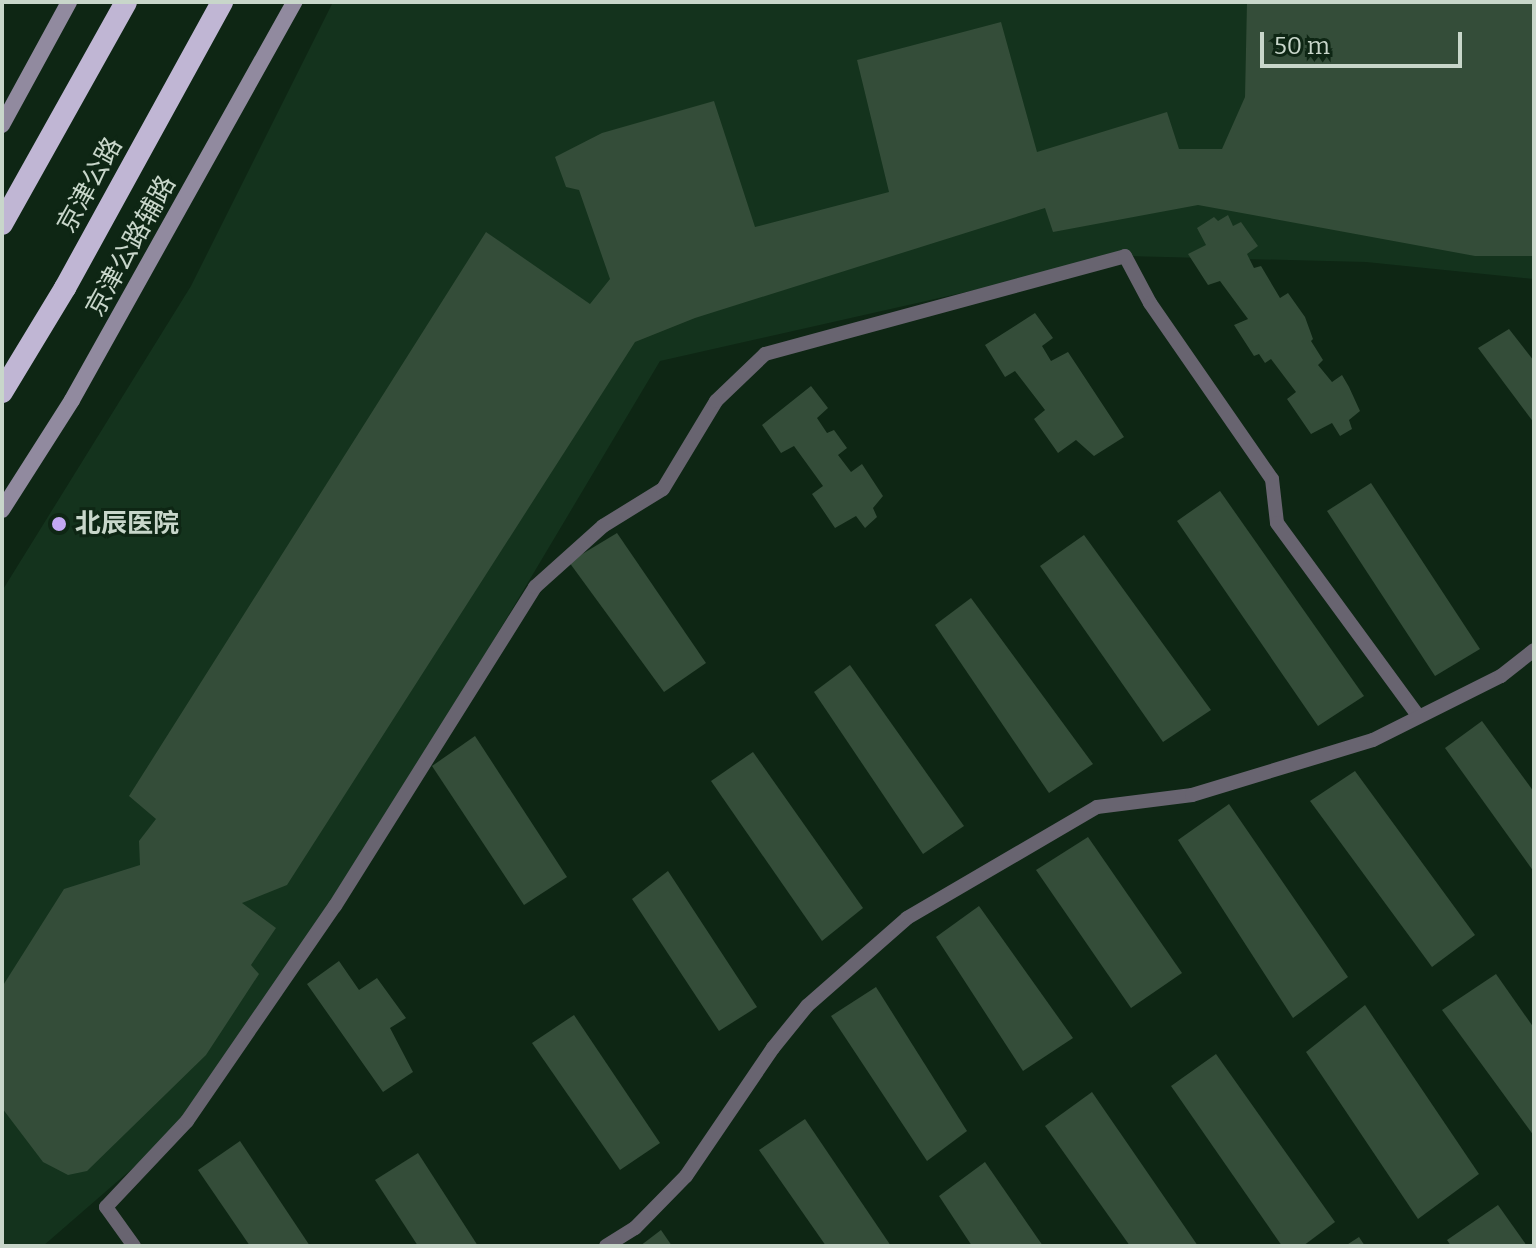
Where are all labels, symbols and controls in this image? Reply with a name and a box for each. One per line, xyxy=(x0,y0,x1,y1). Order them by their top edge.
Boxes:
scale bar xyxy=(1264,16,1466,66)
text: 50 m xyxy=(1274,32,1330,60)
street label: 京津公路 xyxy=(51,132,129,238)
street label: 京津公路辅路 xyxy=(80,170,182,322)
place label: 北辰医院 xyxy=(75,508,179,540)
marker: 北辰医院 xyxy=(50,515,68,533)

